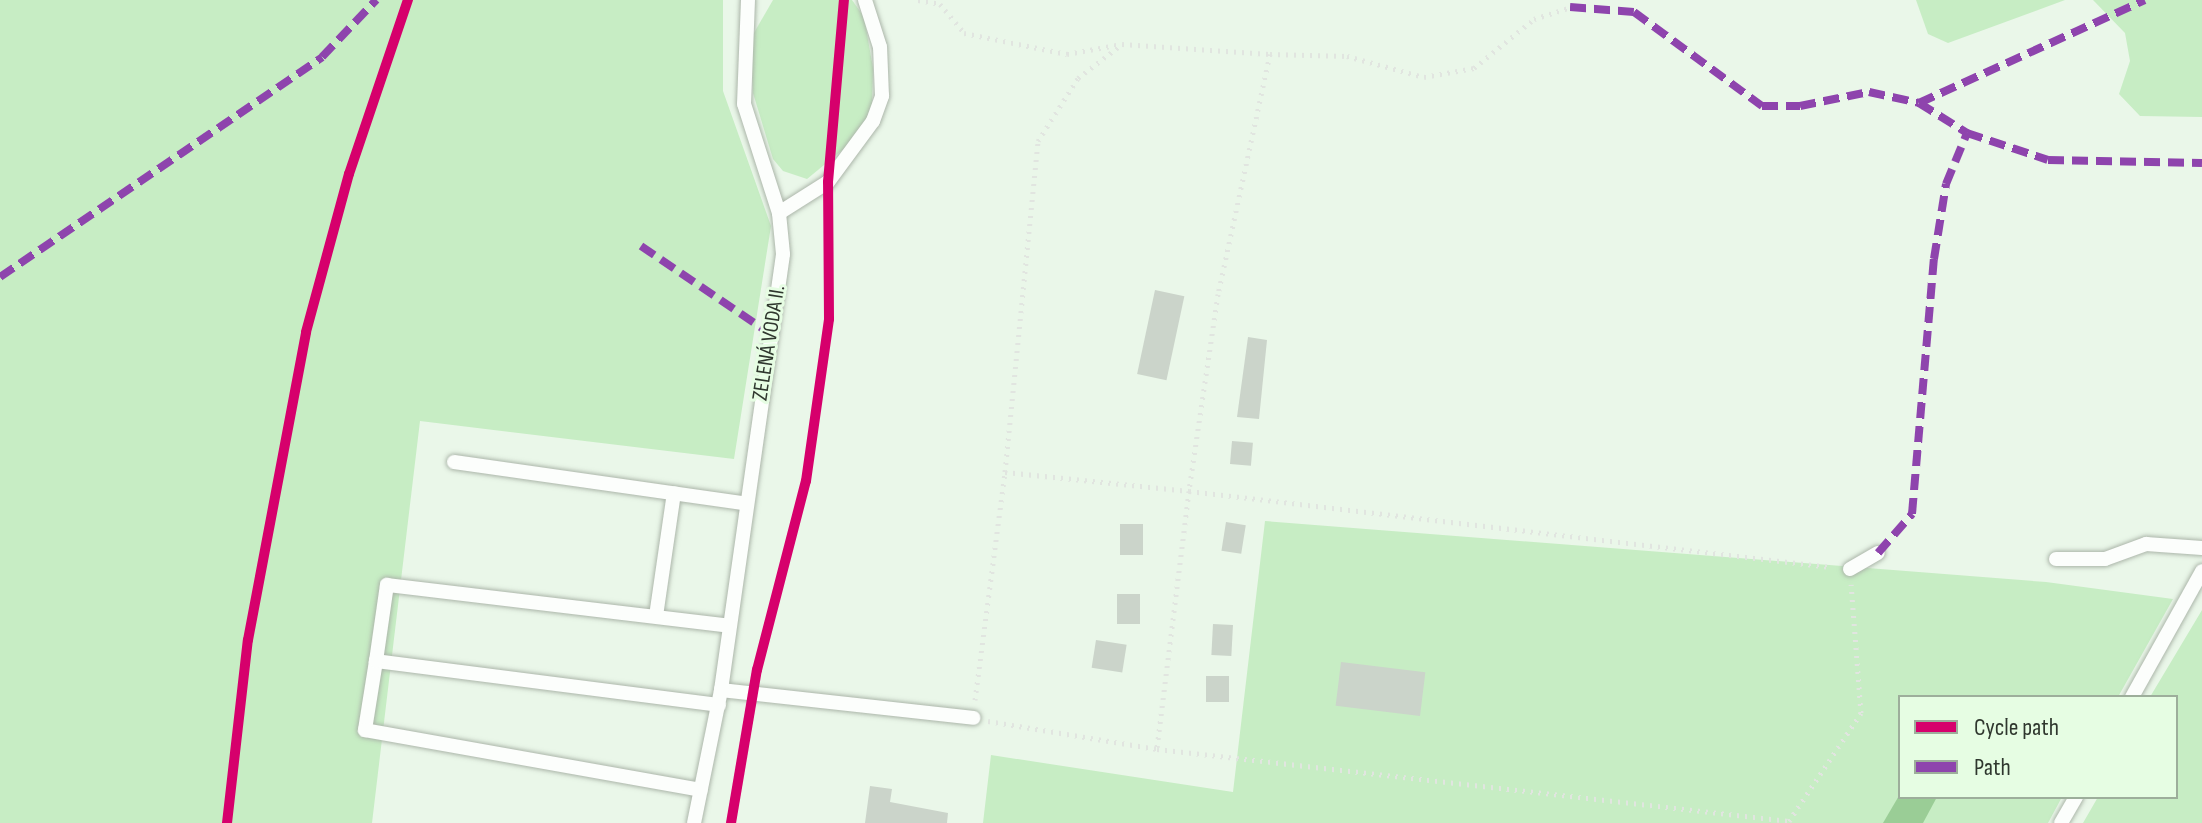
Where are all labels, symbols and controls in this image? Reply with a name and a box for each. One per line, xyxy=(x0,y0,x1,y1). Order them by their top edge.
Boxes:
street label: ZELENÁ VODA II. xyxy=(747,283,791,403)
legend xyxy=(1898,695,2178,799)
text: Cycle path xyxy=(1974,713,2059,742)
text: Path xyxy=(1974,753,2011,782)

